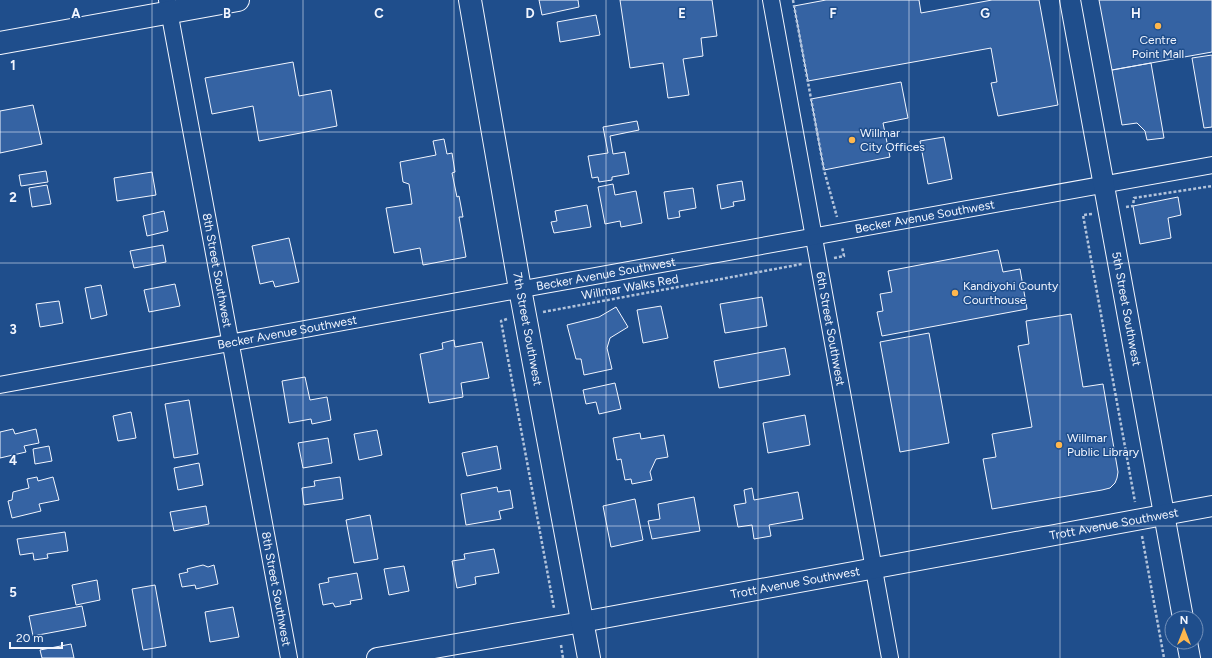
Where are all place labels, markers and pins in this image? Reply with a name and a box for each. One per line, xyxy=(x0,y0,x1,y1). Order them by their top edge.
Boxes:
marker: Centre Point Mall xyxy=(1153,21,1163,31)
place label: Centre Point Mall xyxy=(1132,33,1184,61)
place label: Willmar City Offices xyxy=(860,126,925,154)
marker: Willmar City Offices xyxy=(847,135,857,145)
place label: Kandiyohi County Courthouse xyxy=(963,279,1059,307)
marker: Kandiyohi County Courthouse xyxy=(950,288,960,298)
place label: Willmar Public Library xyxy=(1067,431,1140,459)
marker: Willmar Public Library xyxy=(1054,440,1064,450)

